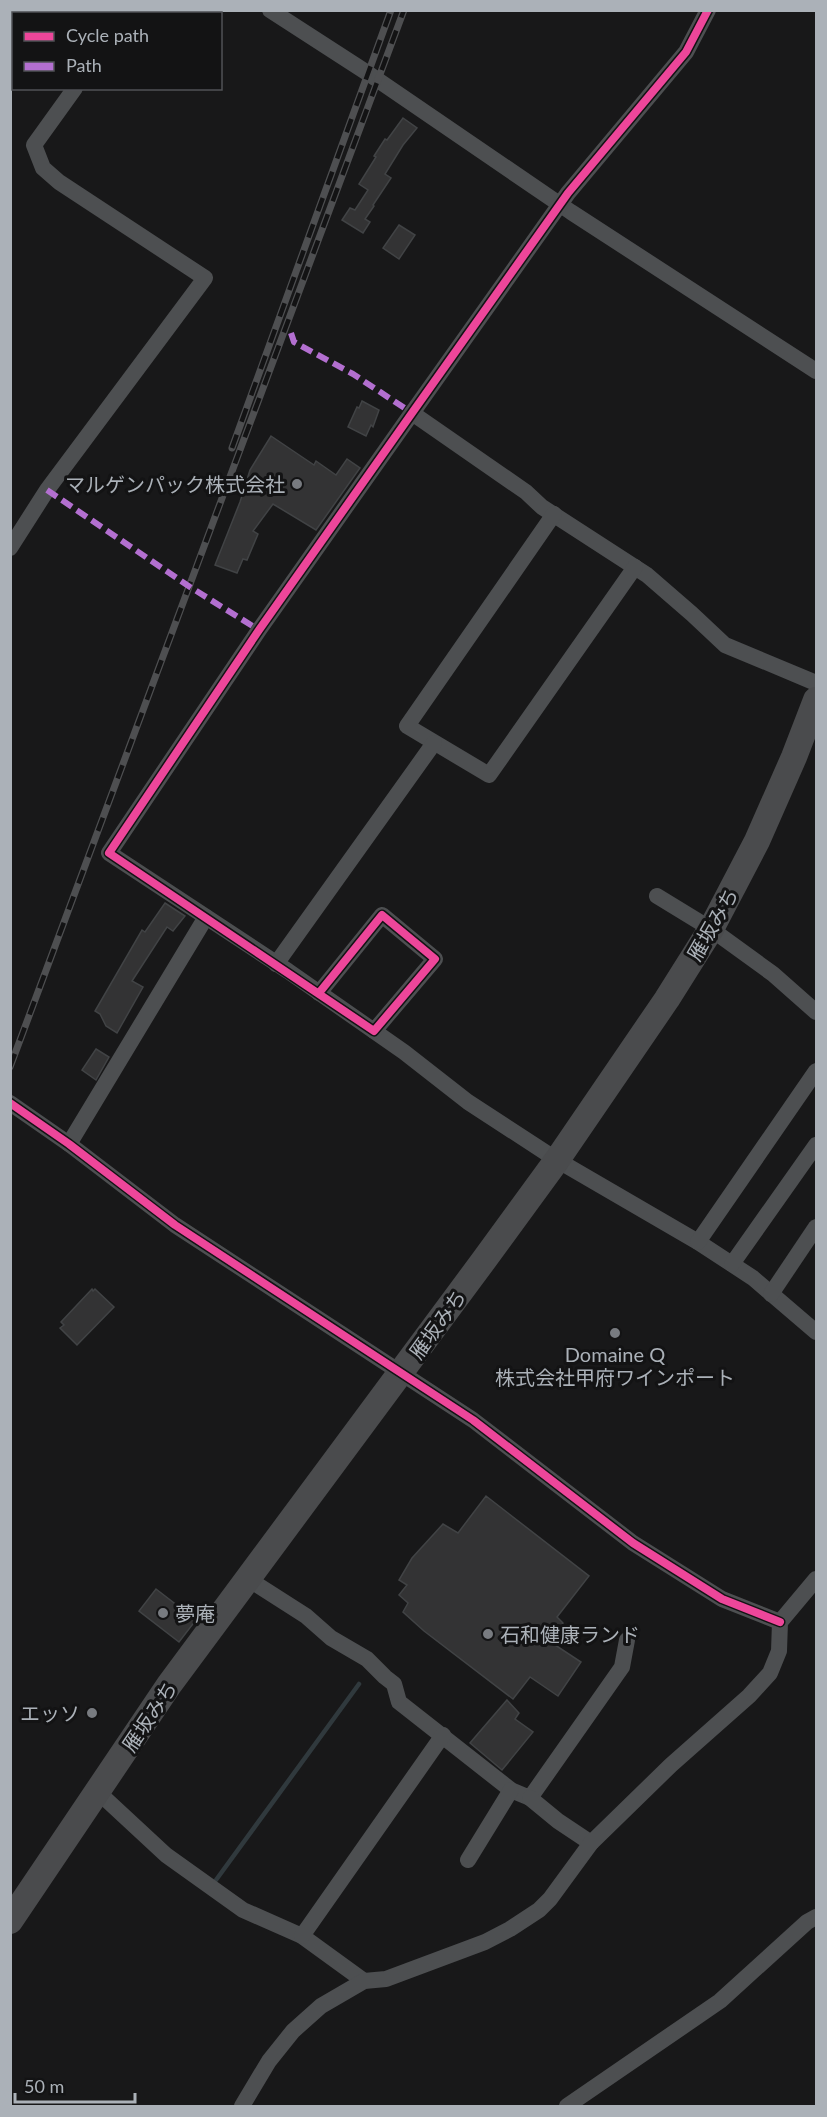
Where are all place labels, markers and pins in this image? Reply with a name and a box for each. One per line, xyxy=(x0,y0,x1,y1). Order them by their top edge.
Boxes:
place label: マルゲンパック株式会社 xyxy=(65,472,285,496)
marker: マルゲンパック株式会社 xyxy=(290,477,304,491)
marker: Domaine Q 株式会社甲府ワインポート xyxy=(608,1326,622,1340)
place label: Domaine Q 株式会社甲府ワインポート xyxy=(495,1342,735,1389)
place label: 夢庵 xyxy=(175,1601,215,1625)
marker: 夢庵 xyxy=(156,1606,170,1620)
place label: 石和健康ランド xyxy=(500,1622,640,1646)
marker: 石和健康ランド xyxy=(481,1627,495,1641)
place label: エッソ xyxy=(20,1701,80,1725)
marker: エッソ xyxy=(85,1706,99,1720)

